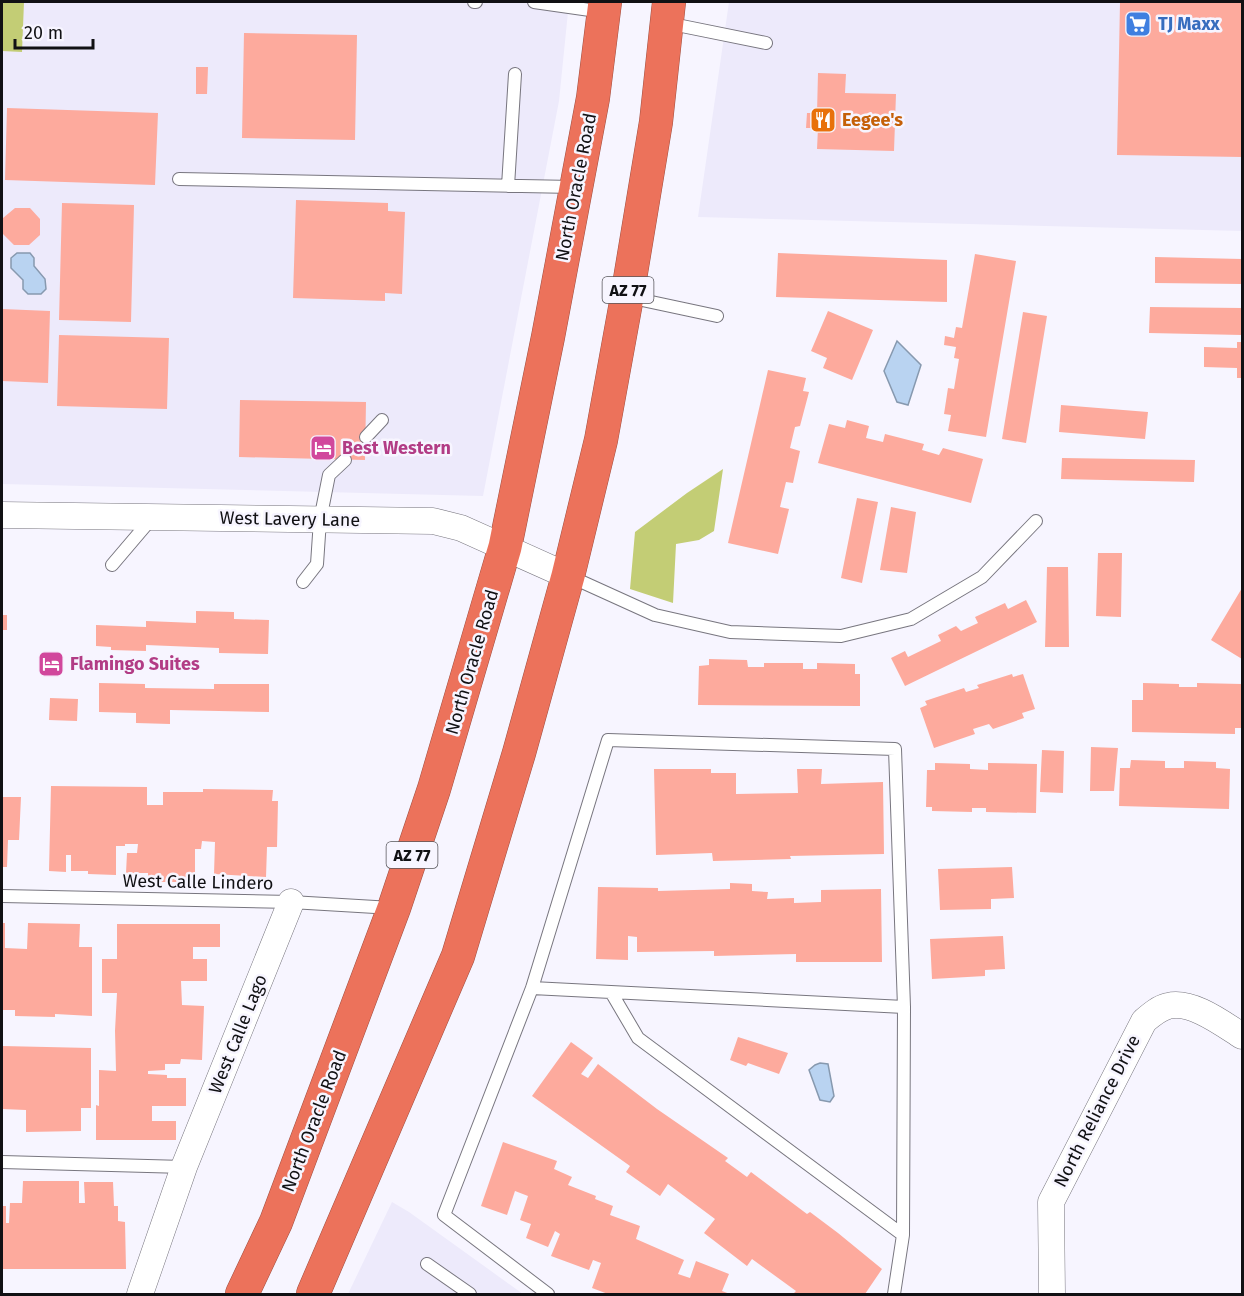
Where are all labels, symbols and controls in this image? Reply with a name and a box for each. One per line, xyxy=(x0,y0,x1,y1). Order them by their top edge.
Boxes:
supermarket icon: TJ Maxx xyxy=(1123,9,1153,39)
scale bar xyxy=(15,12,93,50)
place label: TJ Maxx xyxy=(1158,13,1221,35)
text: 20 m xyxy=(24,22,63,44)
restaurant icon: Eegee's xyxy=(808,105,838,135)
place label: Eegee's xyxy=(842,109,903,131)
street label: North Oracle Road xyxy=(551,111,601,263)
road number: AZ 77 xyxy=(602,277,654,303)
hotel icon: Best Western xyxy=(308,433,338,463)
place label: Best Western xyxy=(342,437,451,459)
street label: West Lavery Lane xyxy=(220,507,360,531)
street label: North Oracle Road xyxy=(441,587,503,737)
hotel icon: Flamingo Suites xyxy=(36,649,66,679)
place label: Flamingo Suites xyxy=(70,653,200,675)
road number: AZ 77 xyxy=(386,842,438,868)
street label: West Calle Lindero xyxy=(122,870,274,894)
street label: West Calle Lago xyxy=(204,971,272,1097)
street label: North Reliance Drive xyxy=(1049,1031,1145,1191)
street label: North Oracle Road xyxy=(277,1047,351,1195)

